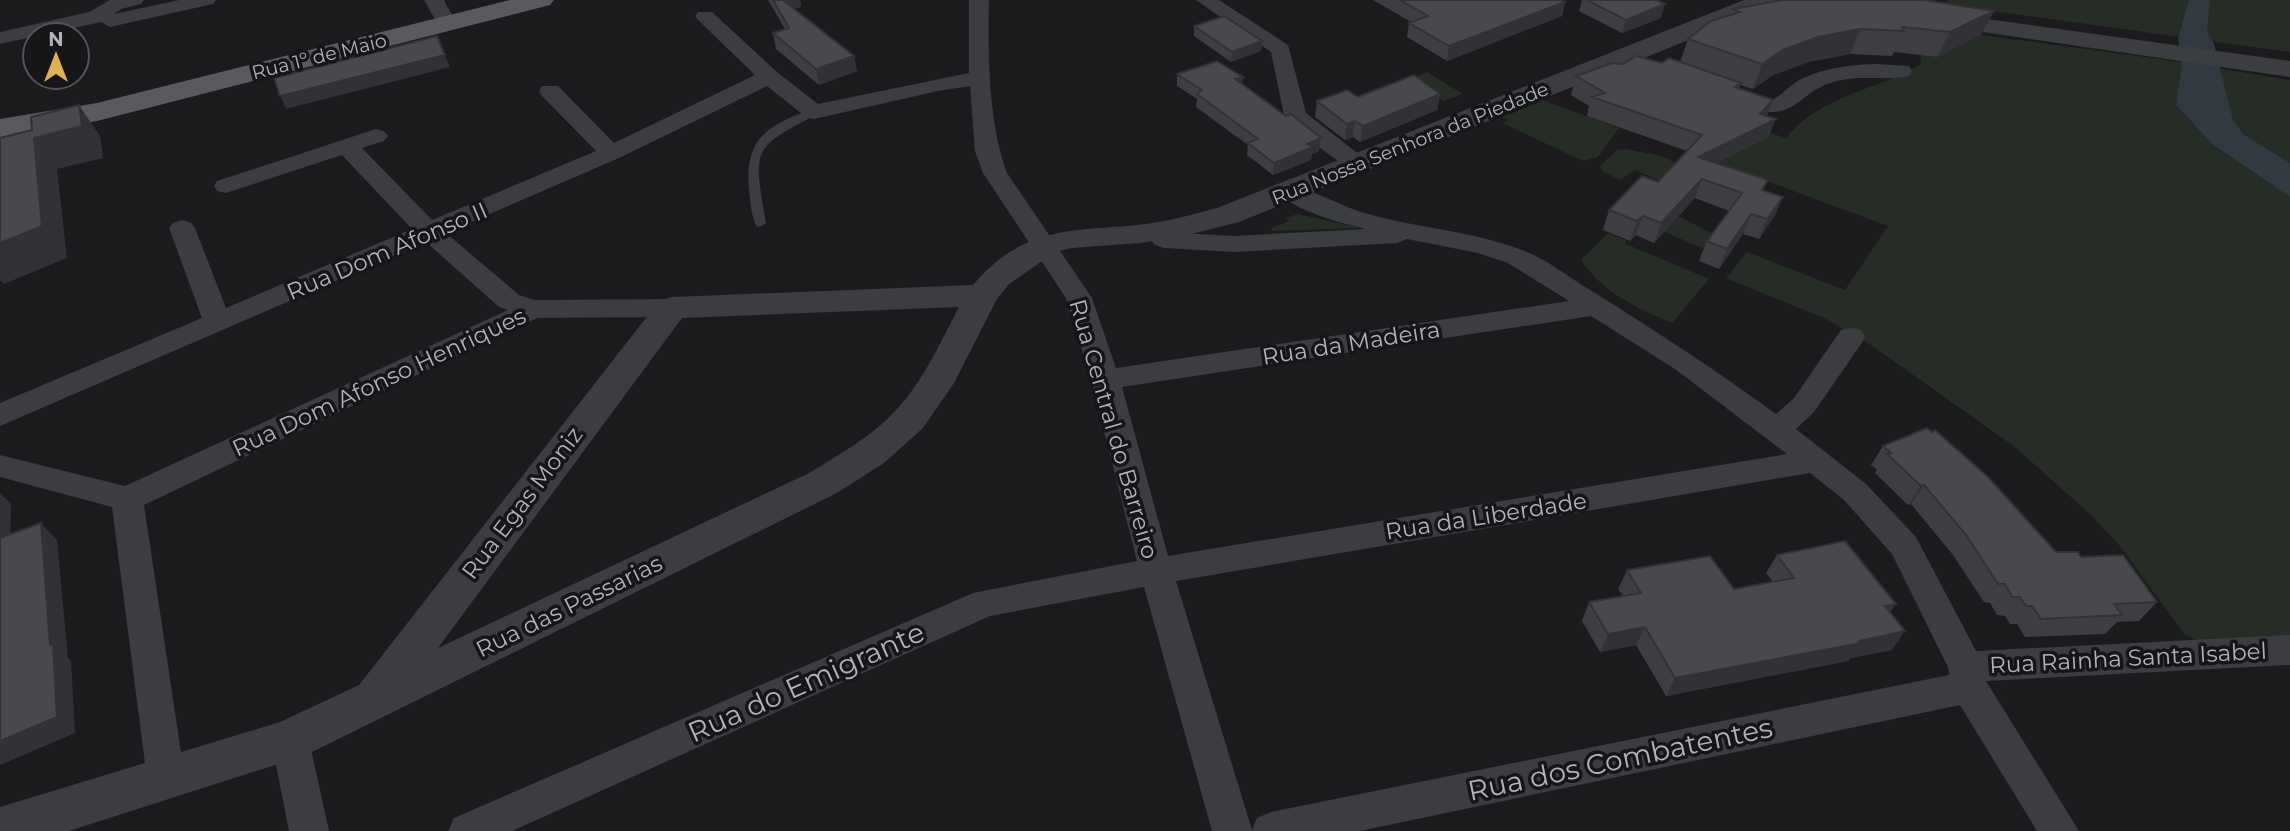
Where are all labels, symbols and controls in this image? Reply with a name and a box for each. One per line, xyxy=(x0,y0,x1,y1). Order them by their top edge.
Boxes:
north arrow xyxy=(21,21,91,91)
text: N xyxy=(48,28,64,51)
street label: Rua 1º de Maio xyxy=(249,29,389,84)
street label: Rua Nossa Senhora da Piedade xyxy=(1268,77,1552,210)
street label: Rua Dom Afonso II xyxy=(283,196,491,306)
street label: Rua Central do Barreiro xyxy=(1064,296,1164,562)
street label: Rua Dom Afonso Henriques xyxy=(228,302,530,462)
street label: Rua da Madeira xyxy=(1260,315,1442,371)
street label: Rua Egas Moniz xyxy=(456,421,588,585)
street label: Rua da Liberdade xyxy=(1383,486,1589,546)
street label: Rua das Passarias xyxy=(471,549,667,663)
street label: Rua do Emigrante xyxy=(683,615,929,749)
street label: Rua Rainha Santa Isabel xyxy=(1989,637,2267,679)
street label: Rua dos Combatentes xyxy=(1465,710,1775,808)

